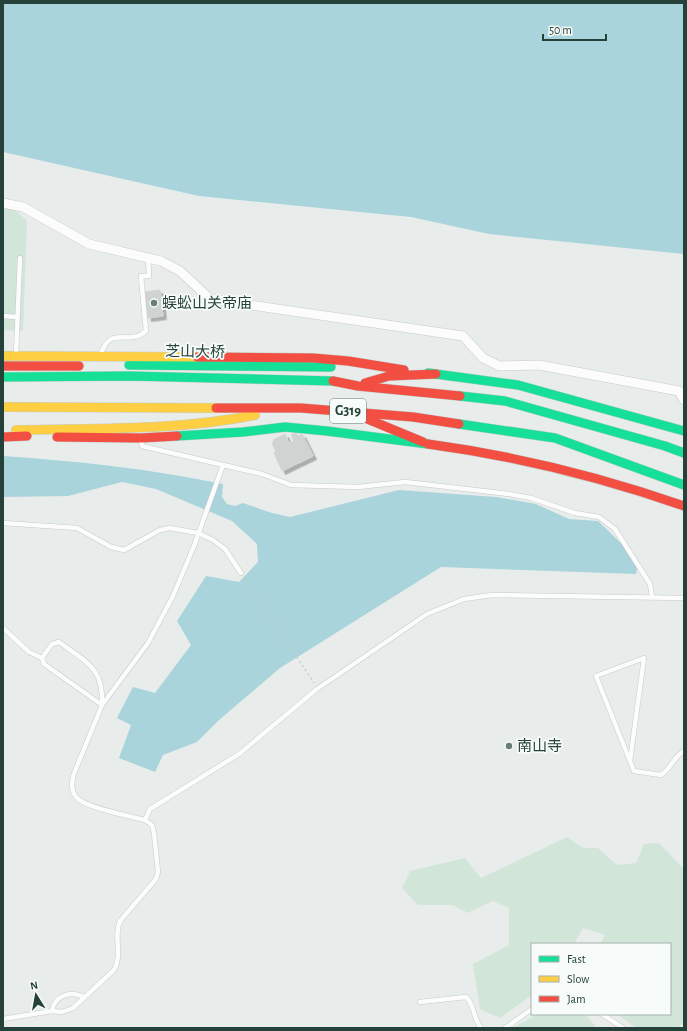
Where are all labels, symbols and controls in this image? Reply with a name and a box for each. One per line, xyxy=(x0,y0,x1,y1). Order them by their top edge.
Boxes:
scale bar xyxy=(543,16,606,42)
text: 50 m xyxy=(549,24,572,36)
place label: 蜈蚣山关帝庙 xyxy=(162,295,252,311)
marker: 蜈蚣山关帝庙 xyxy=(149,298,159,308)
street label: 芝山大桥 xyxy=(165,343,225,360)
road number: G319 xyxy=(330,399,366,423)
place label: 南山寺 xyxy=(517,738,562,754)
marker: 南山寺 xyxy=(504,741,514,751)
legend xyxy=(531,943,671,1015)
text: Fast xyxy=(567,953,586,965)
text: Slow xyxy=(567,973,589,985)
north arrow xyxy=(16,975,56,1015)
text: N xyxy=(29,980,39,992)
text: Jam xyxy=(567,993,586,1005)

